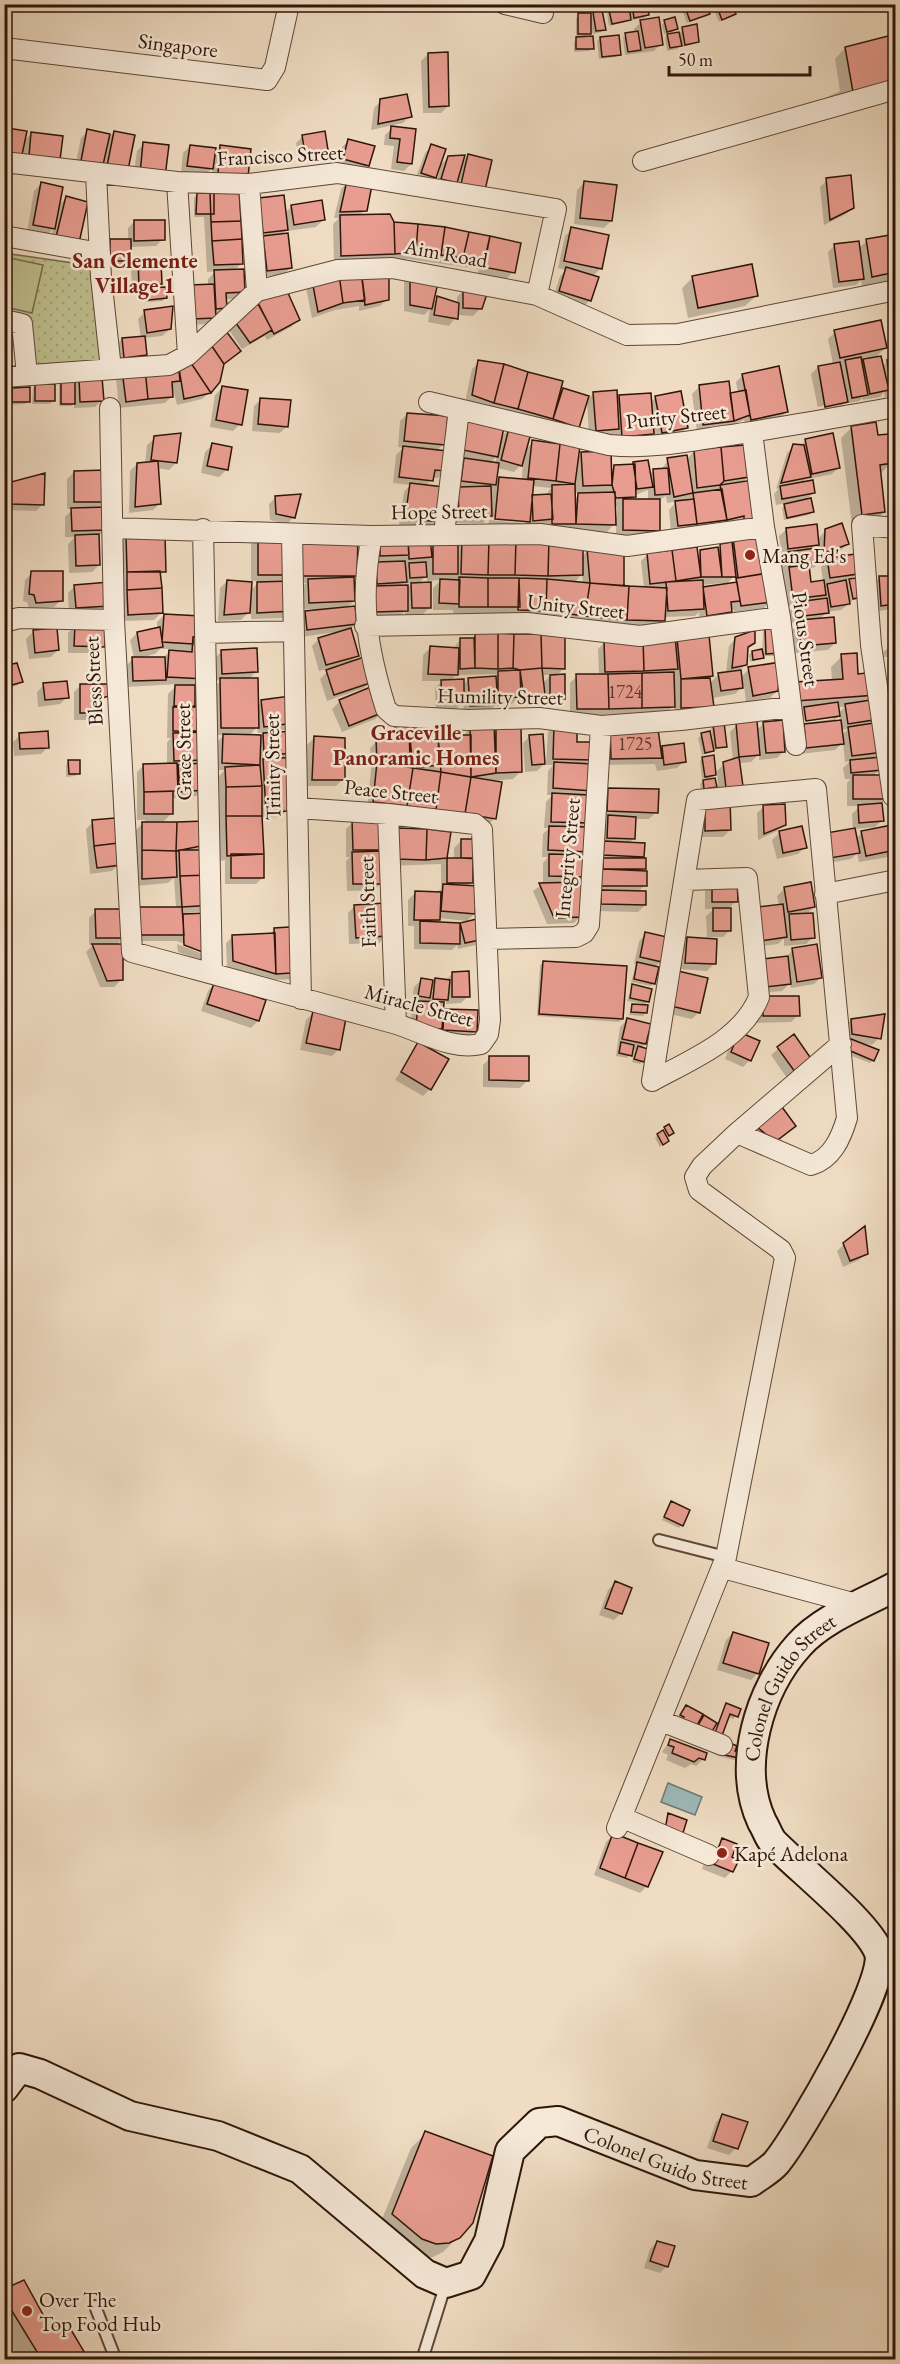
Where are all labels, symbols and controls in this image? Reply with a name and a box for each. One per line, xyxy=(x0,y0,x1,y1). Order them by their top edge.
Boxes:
street label: Singapore xyxy=(137,27,219,63)
scale bar xyxy=(669,39,810,77)
text: 50 m xyxy=(678,48,713,71)
street label: Francisco Street xyxy=(216,138,344,172)
street label: Aim Road xyxy=(401,232,490,274)
district label: San Clemente Village 1 xyxy=(72,246,198,300)
street label: Purity Street xyxy=(624,397,728,435)
street label: Hope Street xyxy=(390,497,488,525)
place label: Mang Ed's xyxy=(762,542,846,569)
marker: Mang Ed's xyxy=(743,548,757,562)
street label: Unity Street xyxy=(526,587,626,625)
street label: Pious Street xyxy=(786,590,826,688)
street label: Bless Street xyxy=(77,635,109,726)
house number: 1724 xyxy=(608,680,643,703)
street label: Humility Street xyxy=(437,681,564,711)
street label: Grace Street xyxy=(169,703,197,801)
street label: Trinity Street xyxy=(258,713,286,820)
district label: Graceville Panoramic Homes xyxy=(333,718,499,772)
house number: 1725 xyxy=(618,732,652,755)
street label: Peace Street xyxy=(343,773,439,809)
street label: Integrity Street xyxy=(548,796,586,919)
street label: Faith Street xyxy=(352,855,382,948)
street label: Miracle Street xyxy=(362,978,477,1033)
street label: Colonel Guido Street xyxy=(738,1606,841,1763)
place label: Kapé Adelona xyxy=(734,1840,849,1867)
marker: Kapé Adelona xyxy=(715,1846,729,1860)
street label: Colonel Guido Street xyxy=(580,2119,750,2195)
place label: Over The Top Food Hub xyxy=(39,2286,161,2337)
marker: Over The Top Food Hub xyxy=(20,2304,34,2318)

